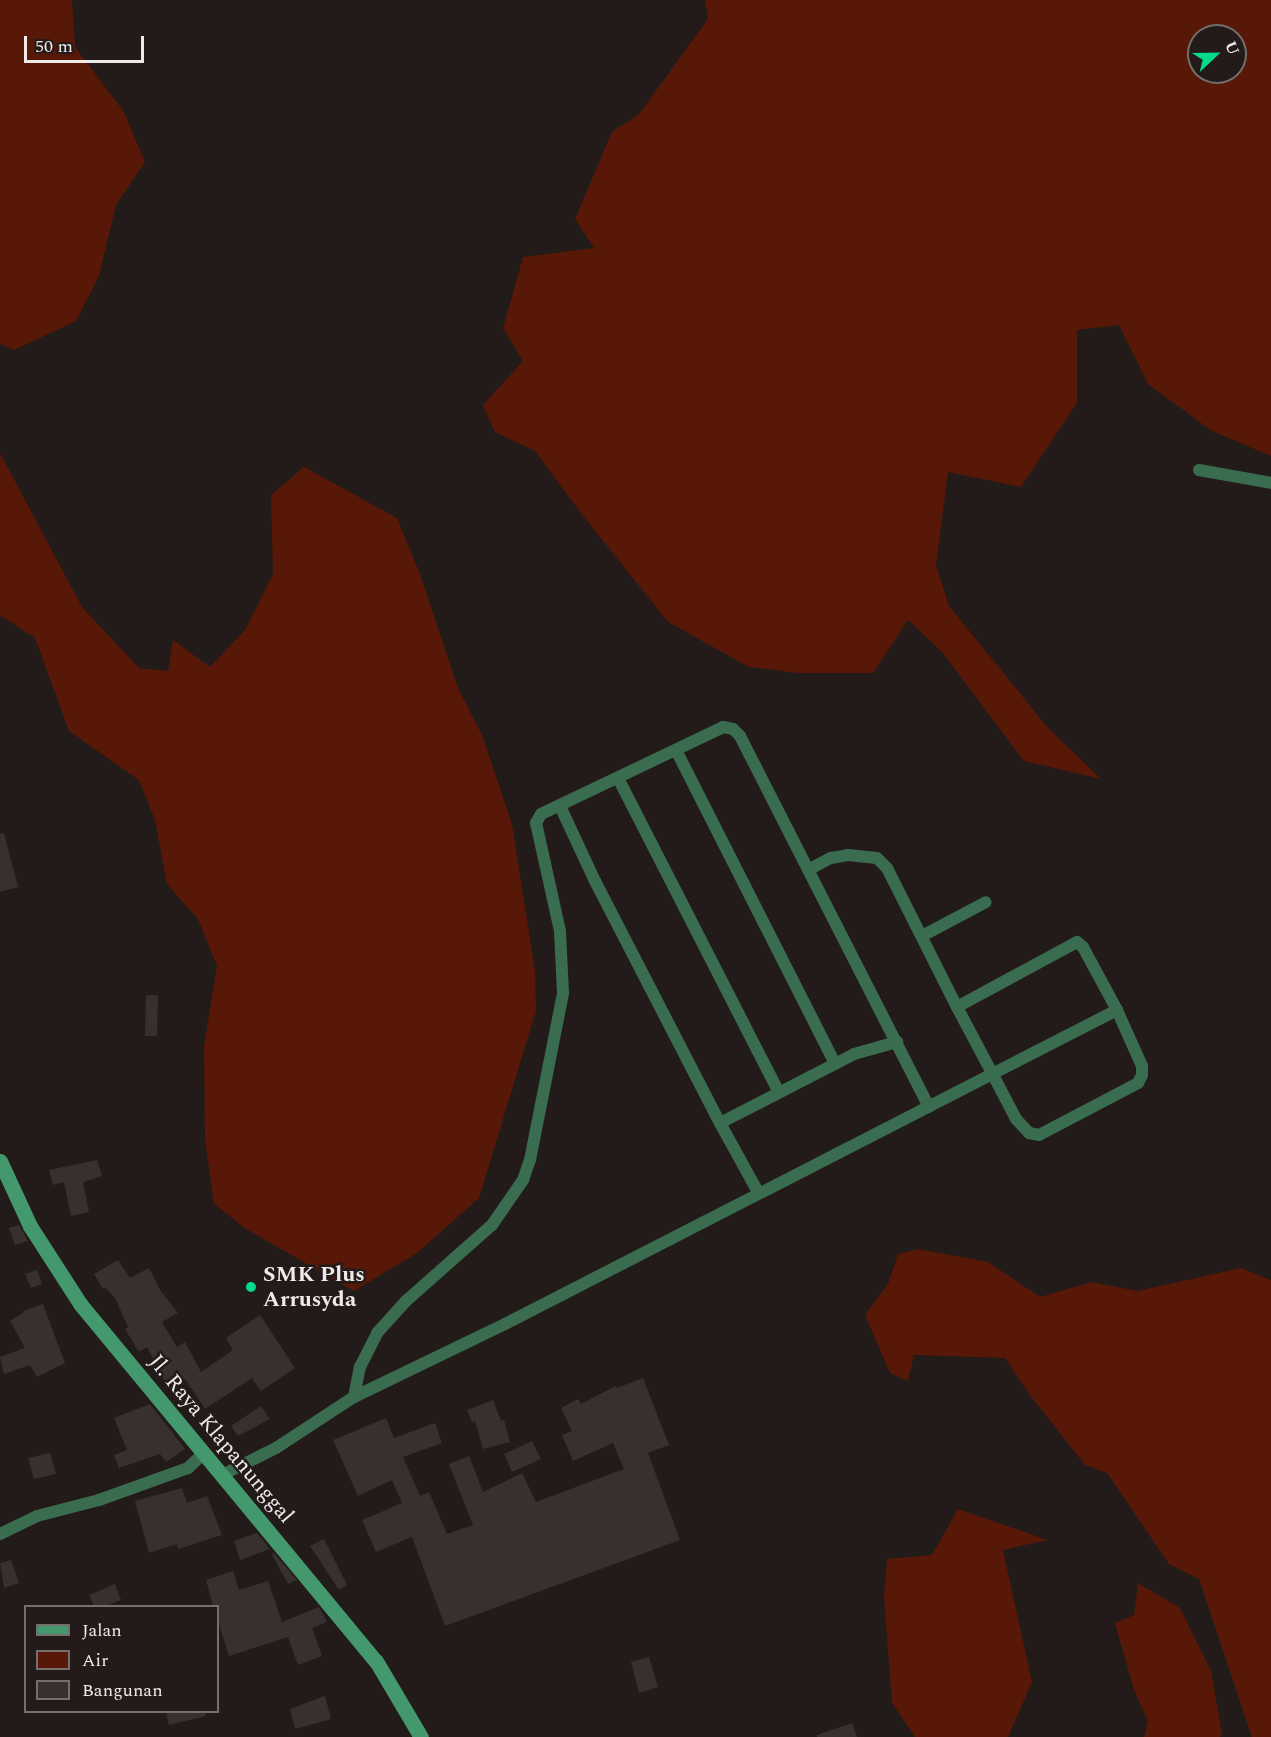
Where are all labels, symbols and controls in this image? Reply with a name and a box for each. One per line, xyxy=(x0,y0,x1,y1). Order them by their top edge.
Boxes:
scale bar xyxy=(27,24,147,62)
north arrow xyxy=(1187,24,1247,84)
text: 50 m xyxy=(35,33,73,60)
text: U xyxy=(1218,37,1245,59)
place label: SMK Plus Arrusyda xyxy=(263,1261,365,1312)
marker: SMK Plus Arrusyda xyxy=(244,1280,258,1294)
street label: Jl. Raya Klapanunggal xyxy=(143,1349,299,1529)
legend xyxy=(24,1605,219,1713)
text: Jalan xyxy=(82,1617,122,1644)
text: Air xyxy=(82,1647,108,1674)
text: Bangunan xyxy=(82,1677,163,1704)

